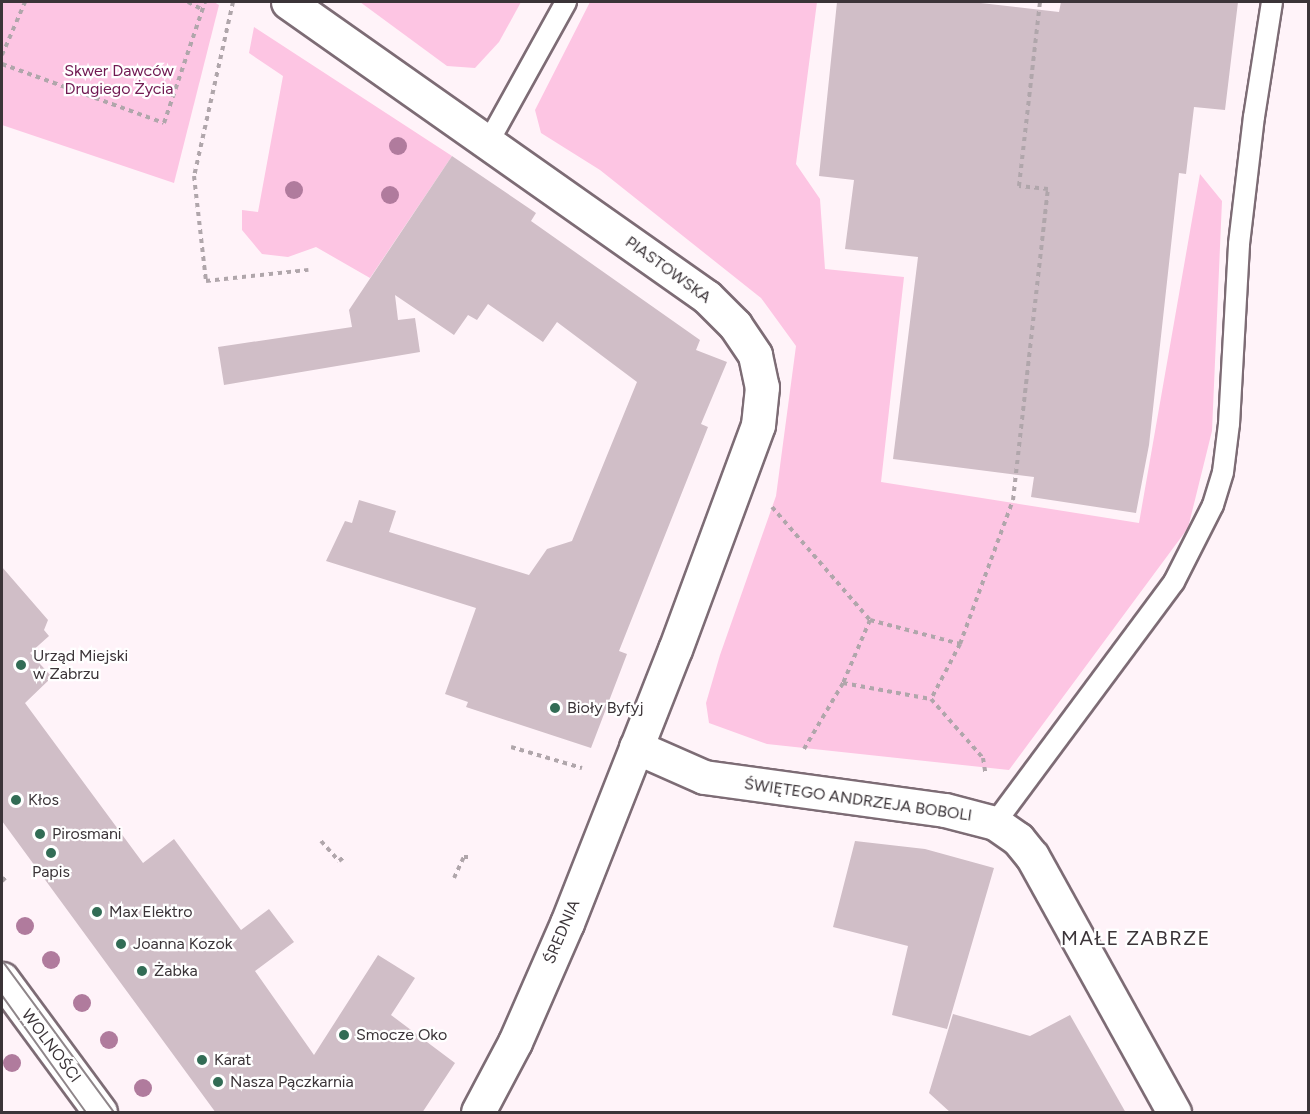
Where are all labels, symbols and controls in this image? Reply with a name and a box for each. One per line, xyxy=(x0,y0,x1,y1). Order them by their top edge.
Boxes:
park label: Skwer Dawców Drugiego Życia xyxy=(64,61,174,99)
street label: PIASTOWSKA xyxy=(621,233,715,307)
place label: Urząd Miejski w Zabrzu xyxy=(33,646,128,684)
marker: Urząd Miejski w Zabrzu xyxy=(14,658,28,672)
place label: Bioły Byfyj xyxy=(567,698,643,718)
marker: Bioły Byfyj xyxy=(548,701,562,715)
street label: ŚWIĘTEGO ANDRZEJA BOBOLI xyxy=(743,774,973,826)
place label: Kłos xyxy=(28,790,59,810)
marker: Kłos xyxy=(9,793,23,807)
place label: Pirosmani xyxy=(52,824,122,844)
marker: Pirosmani xyxy=(33,827,47,841)
marker: Papis xyxy=(44,846,58,860)
place label: Papis xyxy=(32,862,70,882)
street label: ŚREDNIA xyxy=(540,897,584,967)
place label: Max Elektro xyxy=(109,902,192,922)
marker: Max Elektro xyxy=(90,905,104,919)
district label: MAŁE ZABRZE xyxy=(1061,926,1211,950)
place label: Joanna Kozok xyxy=(133,934,232,954)
marker: Joanna Kozok xyxy=(114,937,128,951)
place label: Żabka xyxy=(154,961,198,981)
marker: Żabka xyxy=(135,964,149,978)
street label: WOLNOŚCI xyxy=(17,1006,85,1086)
place label: Smocze Oko xyxy=(356,1025,447,1045)
marker: Smocze Oko xyxy=(337,1028,351,1042)
place label: Karat xyxy=(214,1050,251,1070)
marker: Karat xyxy=(195,1053,209,1067)
place label: Nasza Pączkarnia xyxy=(230,1072,354,1092)
marker: Nasza Pączkarnia xyxy=(211,1075,225,1089)

